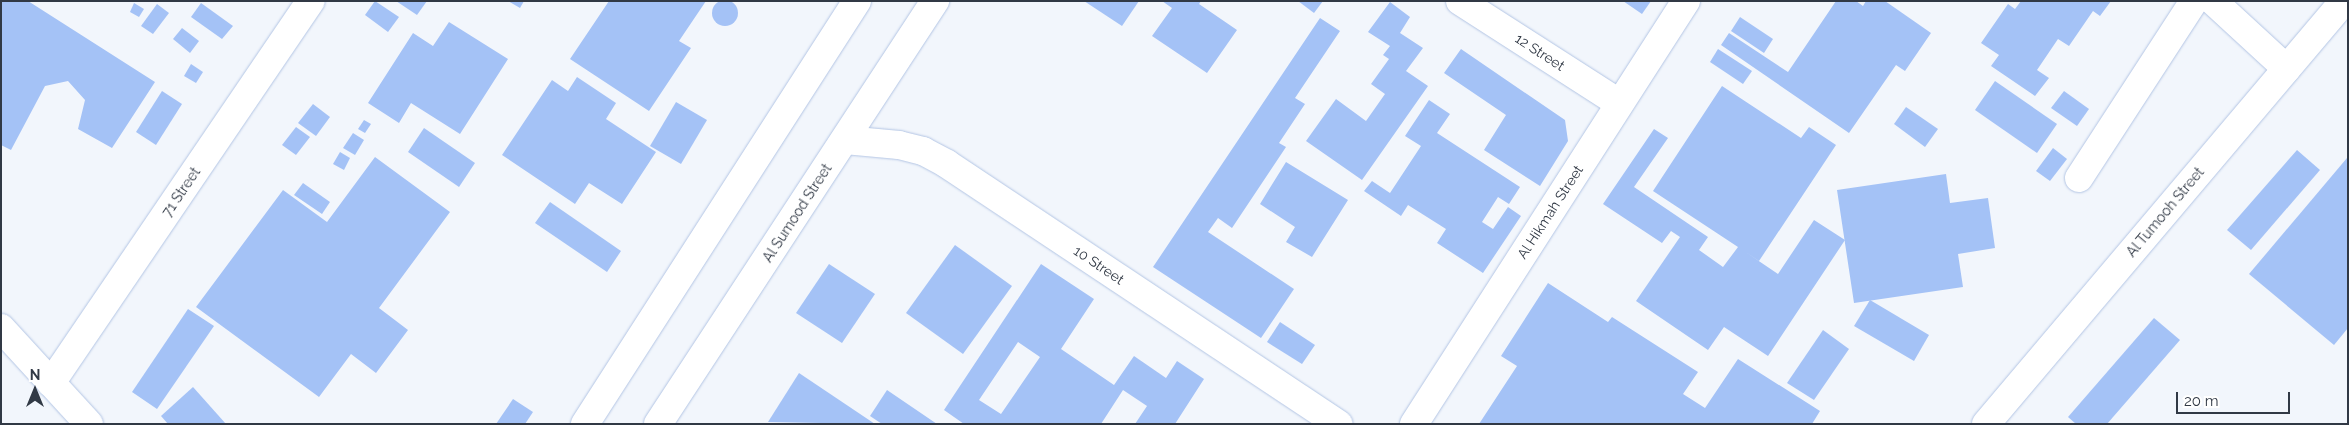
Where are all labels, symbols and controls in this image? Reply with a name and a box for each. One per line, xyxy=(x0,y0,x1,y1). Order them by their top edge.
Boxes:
street label: 12 Street xyxy=(1512,30,1568,74)
street label: Al Sumood Street xyxy=(759,161,835,265)
street label: Al Hikmah Street xyxy=(1513,162,1587,262)
street label: Al Tumooh Street xyxy=(2122,163,2208,261)
street label: 71 Street xyxy=(158,164,204,220)
street label: 10 Street xyxy=(1071,242,1127,288)
north arrow xyxy=(10,365,60,415)
text: N xyxy=(30,367,40,383)
scale bar xyxy=(2179,382,2293,414)
text: 20 m xyxy=(2184,392,2219,410)

